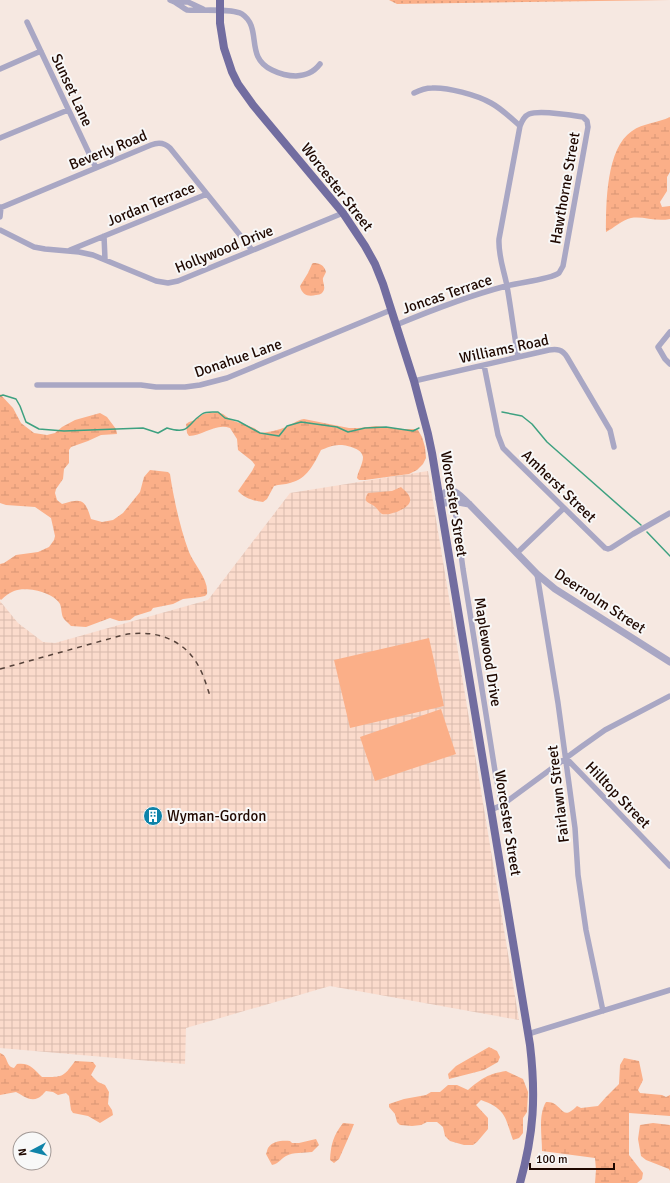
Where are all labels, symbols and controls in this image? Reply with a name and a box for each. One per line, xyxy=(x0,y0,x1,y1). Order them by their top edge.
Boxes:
street label: Sunset Lane xyxy=(47,51,97,129)
street label: Beverly Road xyxy=(66,126,150,174)
street label: Hawthorne Street xyxy=(546,131,584,245)
street label: Worcester Street xyxy=(297,139,377,235)
street label: Jordan Terrace xyxy=(104,178,198,230)
street label: Hollywood Drive xyxy=(172,221,276,277)
street label: Joncas Terrace xyxy=(400,270,494,318)
street label: Williams Road xyxy=(458,331,550,367)
street label: Donahue Lane xyxy=(192,335,284,381)
street label: Amherst Street xyxy=(518,446,600,526)
street label: Worcester Street xyxy=(437,450,471,558)
street label: Deernolm Street xyxy=(551,565,649,637)
street label: Maplewood Drive xyxy=(470,596,506,708)
street label: Fairlawn Street xyxy=(543,744,573,844)
street label: Hilltop Street xyxy=(582,758,654,832)
street label: Worcester Street xyxy=(491,769,525,877)
building icon: Wyman-Gordon xyxy=(142,805,164,827)
place label: Wyman-Gordon xyxy=(167,807,266,825)
north arrow xyxy=(12,1131,52,1171)
scale bar xyxy=(530,1145,614,1171)
text: N xyxy=(16,1148,29,1157)
text: 100 m xyxy=(536,1152,568,1167)

